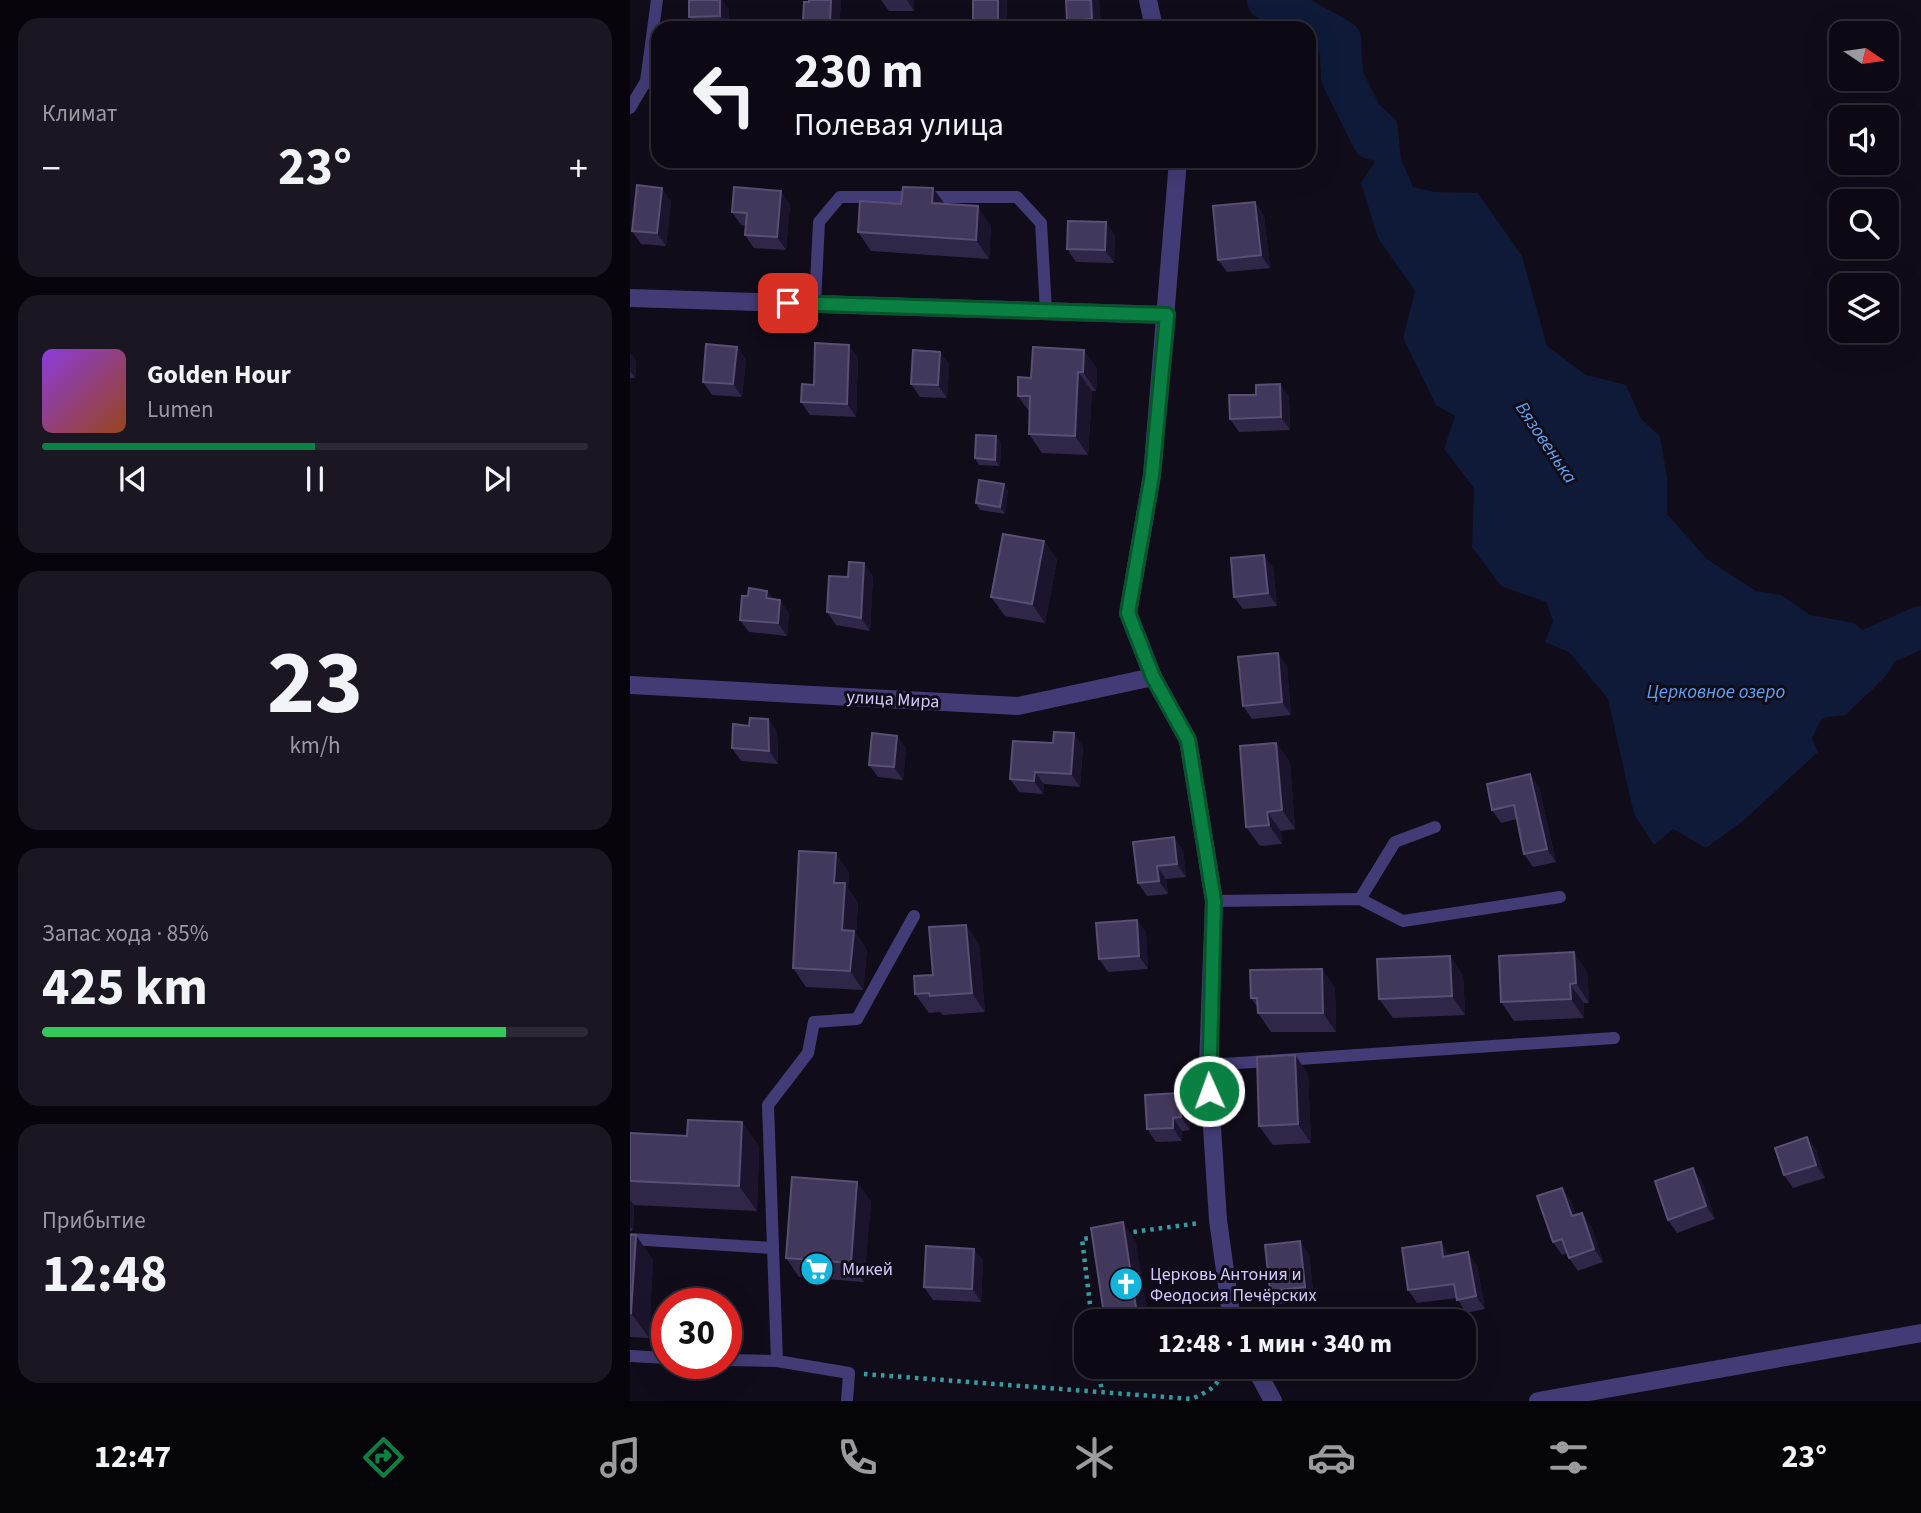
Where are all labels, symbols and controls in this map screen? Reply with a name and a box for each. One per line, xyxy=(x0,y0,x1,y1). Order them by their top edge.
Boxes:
north arrow xyxy=(1829,21,1899,91)
map controls xyxy=(1829,21,1899,343)
text: 230 m xyxy=(794,37,923,107)
icon: left xyxy=(679,49,770,140)
text: Климат xyxy=(42,97,117,130)
text: Полевая улица xyxy=(794,102,1004,148)
button: sound xyxy=(1829,105,1899,175)
text: 23° xyxy=(278,131,352,205)
text: − xyxy=(42,142,61,196)
text: + xyxy=(569,142,588,196)
button: search xyxy=(1829,189,1899,259)
pin xyxy=(758,273,818,333)
button: layers xyxy=(1829,273,1899,343)
icon: arrive xyxy=(769,284,807,322)
text: Golden Hour xyxy=(147,356,291,393)
text: Lumen xyxy=(147,393,214,426)
water label: Вязовенька xyxy=(1508,396,1583,489)
icon: previous xyxy=(114,460,152,498)
icon: pause xyxy=(296,460,334,498)
icon: next xyxy=(478,460,516,498)
text: 23 xyxy=(267,619,363,748)
water label: Церковное озеро xyxy=(1647,679,1785,706)
street label: улица Мира xyxy=(846,685,940,714)
text: km/h xyxy=(289,729,341,762)
text: Запас хода · 85% xyxy=(42,917,209,950)
text: 425 km xyxy=(42,951,208,1025)
position arrow xyxy=(1172,1054,1246,1128)
text: Прибытие xyxy=(42,1204,146,1237)
text: 12:48 xyxy=(42,1238,167,1312)
supermarket icon: Микей xyxy=(798,1250,836,1288)
place label: Микей xyxy=(842,1257,893,1282)
place label: Церковь Антония и Феодосия Печёрских xyxy=(1150,1262,1316,1308)
church icon: Церковь Антония и Феодосия Печёрских xyxy=(1107,1265,1145,1303)
speed limit sign: 30 xyxy=(651,1288,742,1379)
text: 12:48 · 1 мин · 340 m xyxy=(1158,1325,1392,1362)
icon: directions xyxy=(359,1433,408,1482)
icon: music xyxy=(596,1433,645,1482)
icon: phone xyxy=(833,1433,882,1482)
icon: climate xyxy=(1070,1433,1119,1482)
icon: car xyxy=(1307,1433,1356,1482)
icon: filters xyxy=(1544,1433,1593,1482)
text: 12:47 xyxy=(94,1434,171,1480)
text: 23° xyxy=(1781,1434,1827,1480)

